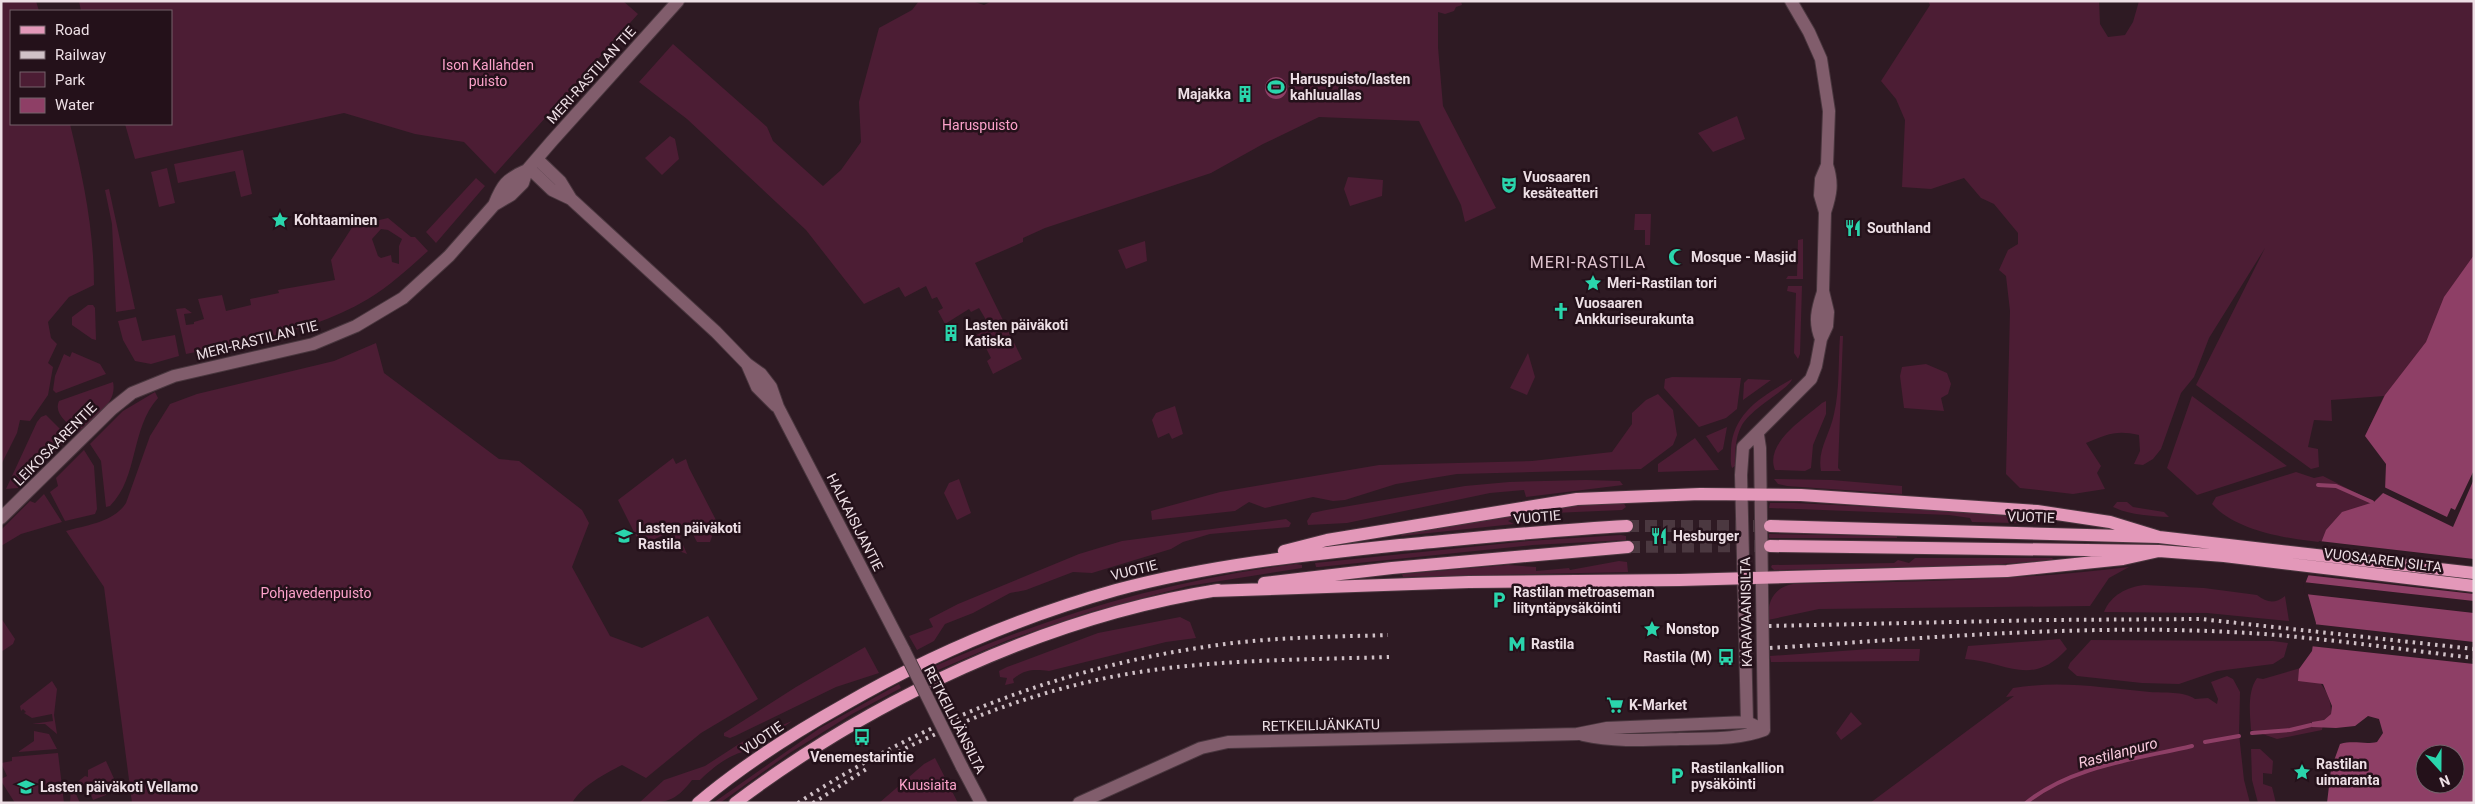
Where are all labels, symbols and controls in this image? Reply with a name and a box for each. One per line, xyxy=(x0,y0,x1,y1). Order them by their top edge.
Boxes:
legend xyxy=(10,10,172,125)
text: Road xyxy=(55,21,89,39)
street label: MERI-RASTILAN TIE xyxy=(543,23,639,127)
text: Railway xyxy=(55,46,106,64)
park label: Ison Kallahden puisto xyxy=(442,57,534,89)
text: Park xyxy=(55,71,86,89)
place label: Haruspuisto/lasten kahluuallas xyxy=(1290,71,1410,103)
sports icon: Haruspuisto/lasten kahluuallas xyxy=(1266,77,1286,97)
building icon: Majakka xyxy=(1235,84,1255,104)
place label: Majakka xyxy=(1178,86,1231,102)
text: Water xyxy=(55,96,94,114)
park label: Haruspuisto xyxy=(942,117,1018,133)
place label: Vuosaaren kesäteatteri xyxy=(1523,169,1598,201)
theatre icon: Vuosaaren kesäteatteri xyxy=(1499,175,1519,195)
place icon: Kohtaaminen xyxy=(270,210,290,230)
place label: Kohtaaminen xyxy=(294,212,377,228)
restaurant icon: Southland xyxy=(1843,218,1863,238)
place label: Southland xyxy=(1867,220,1931,236)
mosque icon: Mosque - Masjid xyxy=(1667,247,1687,267)
place label: Mosque - Masjid xyxy=(1691,249,1796,265)
district label: MERI-RASTILA xyxy=(1530,253,1646,272)
place icon: Meri-Rastilan tori xyxy=(1583,273,1603,293)
place label: Meri-Rastilan tori xyxy=(1607,275,1717,291)
place label: Vuosaaren Ankkuriseurakunta xyxy=(1575,295,1695,327)
church icon: Vuosaaren Ankkuriseurakunta xyxy=(1551,301,1571,321)
street label: MERI-RASTILAN TIE xyxy=(195,317,320,363)
place label: Lasten päiväkoti Katiska xyxy=(965,317,1068,349)
building icon: Lasten päiväkoti Katiska xyxy=(941,323,961,343)
street label: LEIKOSAARENTIE xyxy=(10,399,100,489)
street label: HALKAISIJANTIE xyxy=(824,471,886,573)
street label: VUOTIE xyxy=(1513,507,1561,527)
street label: VUOTIE xyxy=(2007,508,2055,526)
place label: Lasten päiväkoti Rastila xyxy=(638,520,741,552)
school or university icon: Lasten päiväkoti Rastila xyxy=(614,526,634,546)
restaurant icon: Hesburger xyxy=(1649,526,1669,546)
place label: Hesburger xyxy=(1673,528,1739,544)
street label: VUOSAAREN SILTA xyxy=(2323,545,2443,575)
street label: VUOTIE xyxy=(1109,556,1159,584)
street label: KARAVAANISILTA xyxy=(1737,557,1755,667)
place label: Rastilan metroaseman liityntäpysäköinti xyxy=(1513,584,1655,616)
park label: Pohjavedenpuisto xyxy=(260,585,372,601)
parking icon: Rastilan metroaseman liityntäpysäköinti xyxy=(1489,590,1509,610)
place icon: Nonstop xyxy=(1642,619,1662,639)
place label: Nonstop xyxy=(1666,621,1719,637)
metro station icon: Rastila xyxy=(1507,634,1527,654)
place label: Rastila xyxy=(1531,636,1575,652)
bus stop icon: Rastila (M) xyxy=(1716,647,1736,667)
place label: Rastila (M) xyxy=(1643,649,1712,666)
street label: RETKEILIJÄNSILTA xyxy=(921,664,989,776)
supermarket icon: K-Market xyxy=(1605,695,1625,715)
place label: K-Market xyxy=(1629,697,1687,713)
street label: RETKEILIJÄNKATU xyxy=(1262,716,1380,734)
street label: VUOTIE xyxy=(738,718,786,758)
bus stop icon: Venemestarintie xyxy=(852,727,872,747)
water label: Rastilanpuro xyxy=(2076,734,2160,772)
north arrow xyxy=(2415,744,2465,794)
place label: Venemestarintie xyxy=(810,749,914,765)
place label: Rastilan uimaranta xyxy=(2316,756,2380,788)
place label: Rastilankallion pysäköinti xyxy=(1691,760,1784,792)
place icon: Rastilan uimaranta xyxy=(2292,762,2312,782)
parking icon: Rastilankallion pysäköinti xyxy=(1667,766,1687,786)
text: N xyxy=(2437,772,2452,790)
school or university icon: Lasten päiväkoti Vellamo xyxy=(16,777,36,797)
park label: Kuusiaita xyxy=(899,777,957,793)
place label: Lasten päiväkoti Vellamo xyxy=(40,779,198,795)

